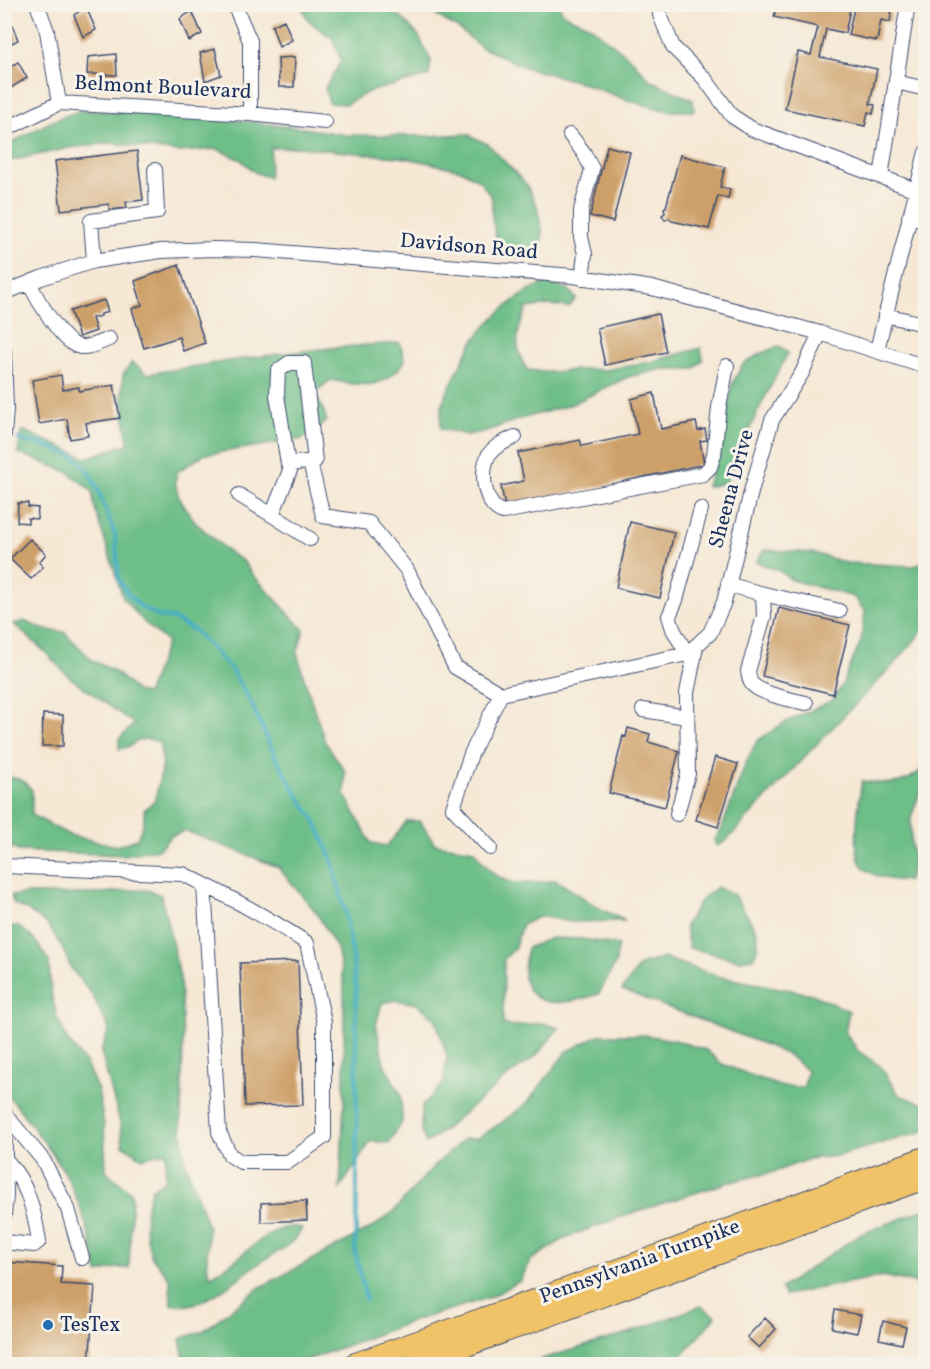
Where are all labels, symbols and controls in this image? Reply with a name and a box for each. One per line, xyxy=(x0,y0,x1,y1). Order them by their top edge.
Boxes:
street label: Belmont Boulevard xyxy=(74,69,252,107)
street label: Davidson Road xyxy=(399,227,539,267)
street label: Sheena Drive xyxy=(702,426,762,552)
street label: Pennsylvania Turnpike xyxy=(536,1212,744,1312)
place label: TesTex xyxy=(60,1311,120,1340)
marker: TesTex xyxy=(41,1318,55,1332)

